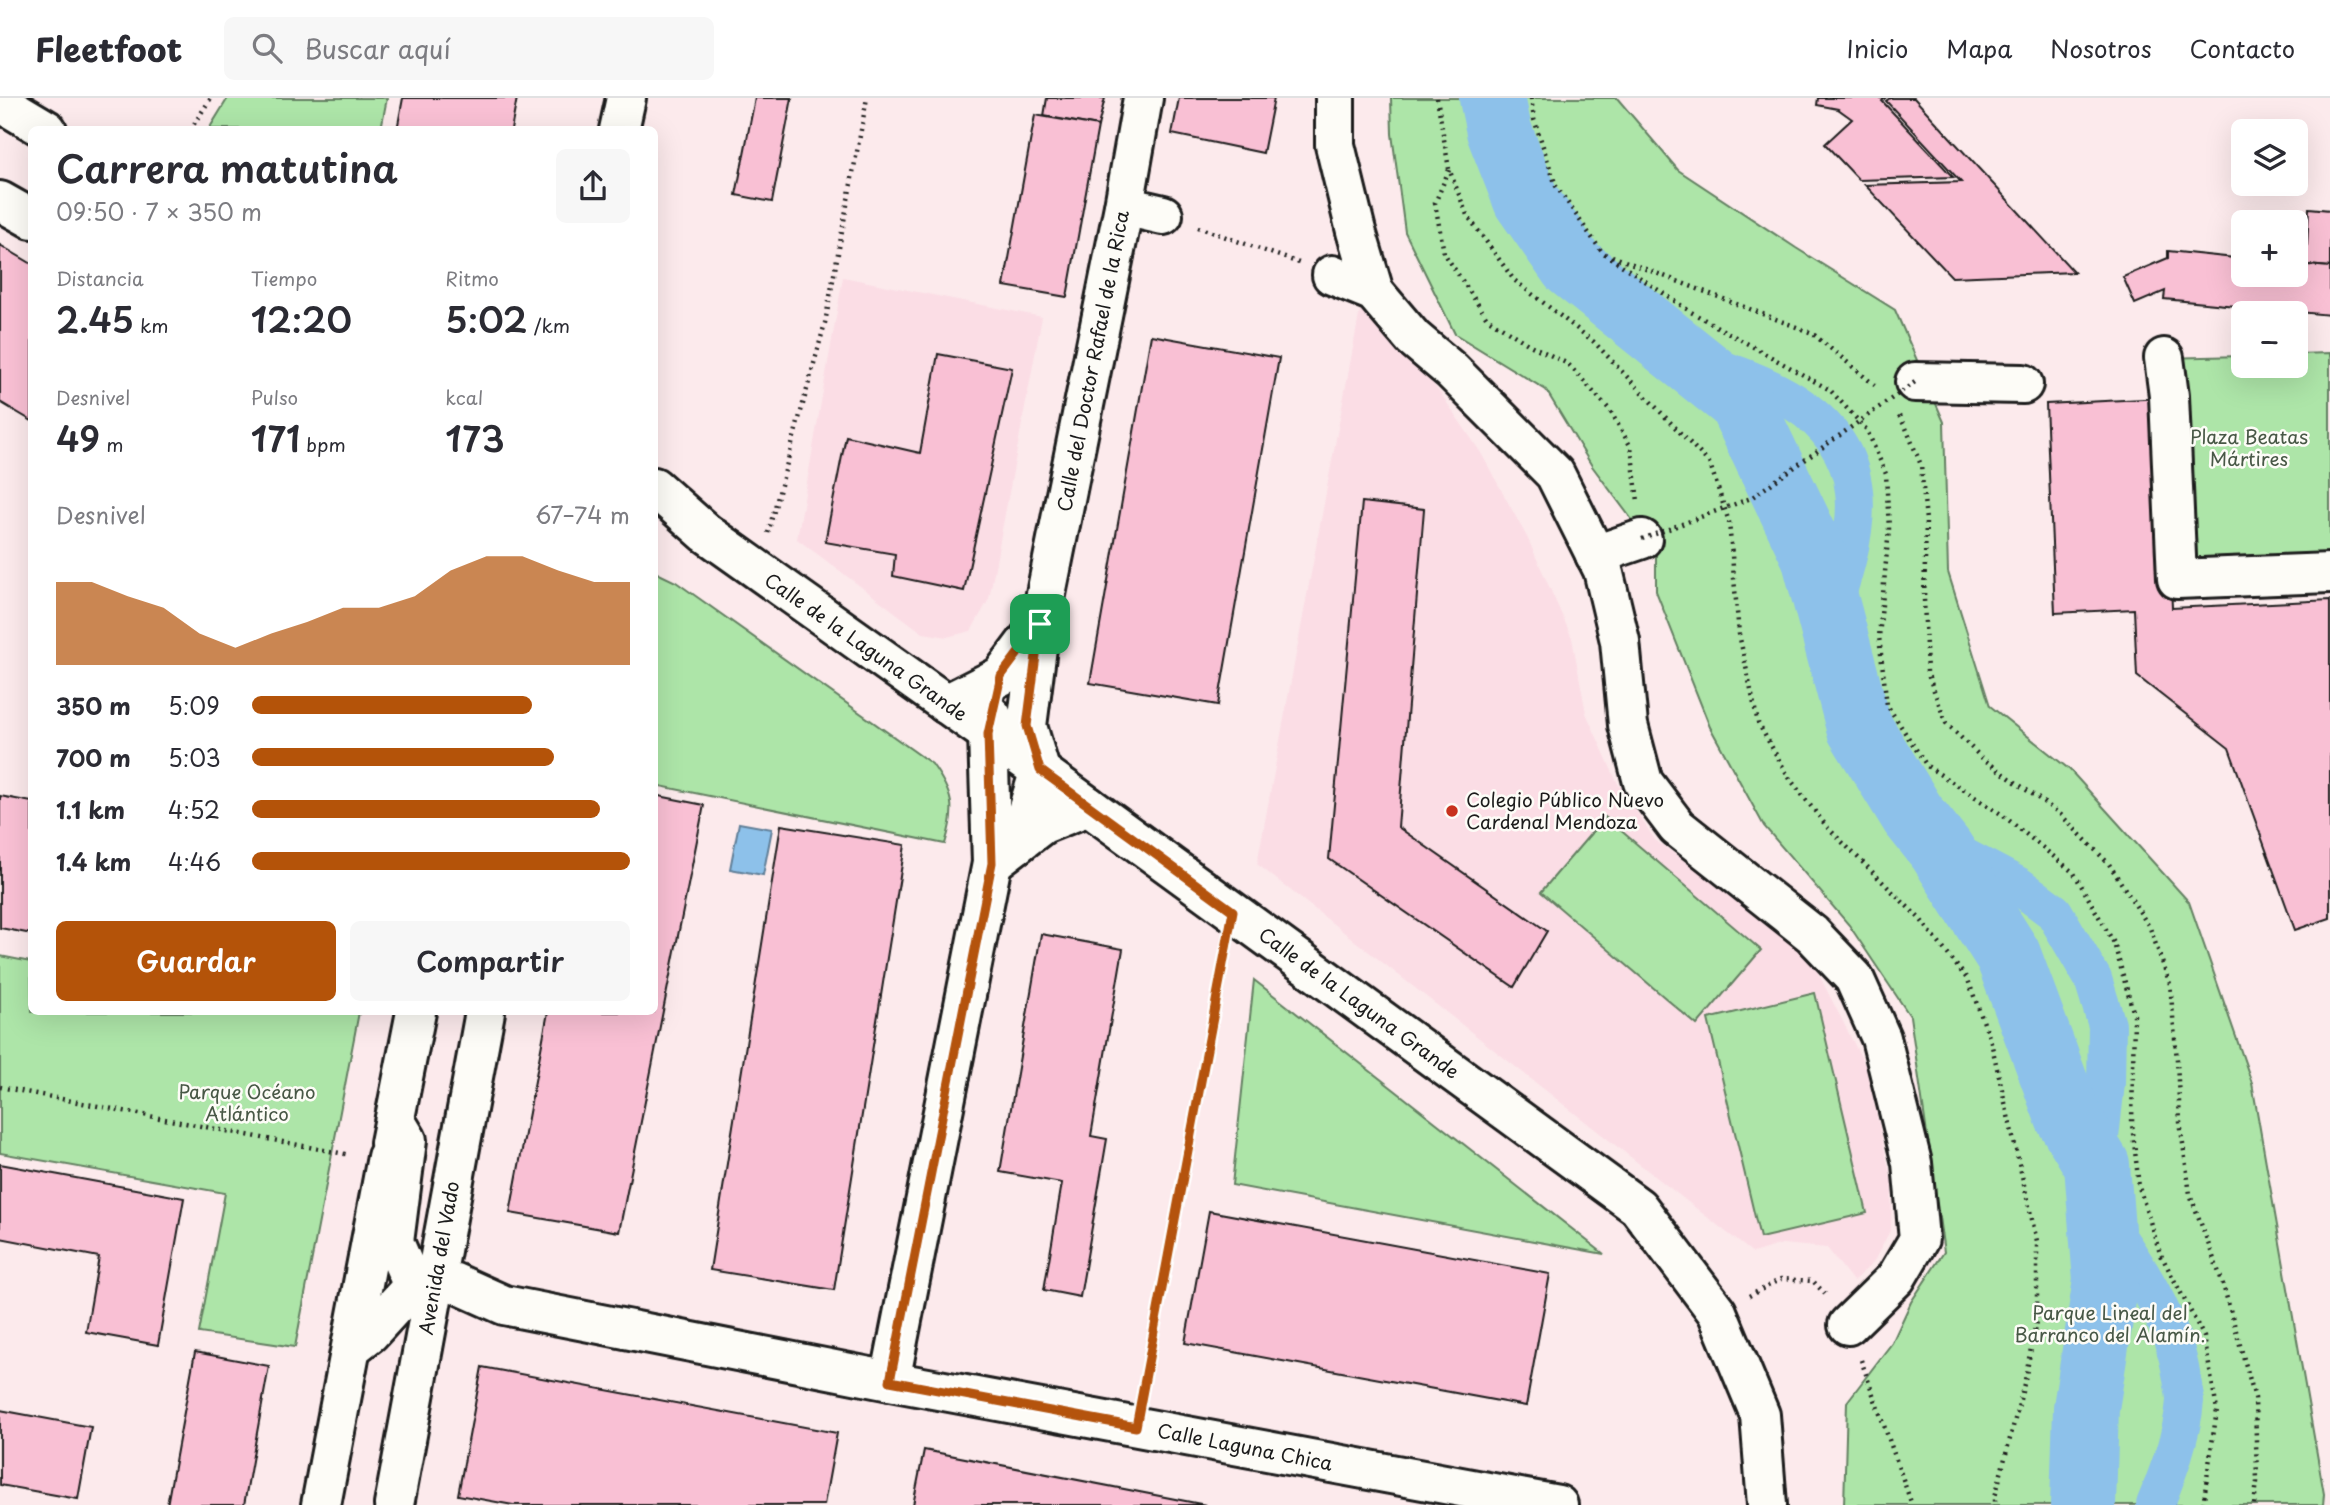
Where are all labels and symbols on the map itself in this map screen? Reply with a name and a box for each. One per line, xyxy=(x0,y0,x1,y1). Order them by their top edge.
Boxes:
street label: Calle del Doctor Rafael de la Rica xyxy=(1049,207,1135,514)
park label: Plaza Beatas Mártires xyxy=(2190,422,2308,472)
street label: Calle de la Laguna Grande xyxy=(759,565,974,727)
pin xyxy=(1010,594,1070,654)
place label: Colegio Público Nuevo Cardenal Mendoza xyxy=(1466,785,1664,835)
marker: Colegio Público Nuevo Cardenal Mendoza xyxy=(1444,803,1460,819)
street label: Calle de la Laguna Grande xyxy=(1253,920,1466,1085)
park label: Parque Océano Atlántico xyxy=(178,1077,316,1127)
street label: Avenida del Vado xyxy=(411,1179,465,1337)
park label: Parque Lineal del Barranco del Alamín. xyxy=(2014,1298,2206,1348)
street label: Calle Laguna Chica xyxy=(1155,1415,1335,1477)

